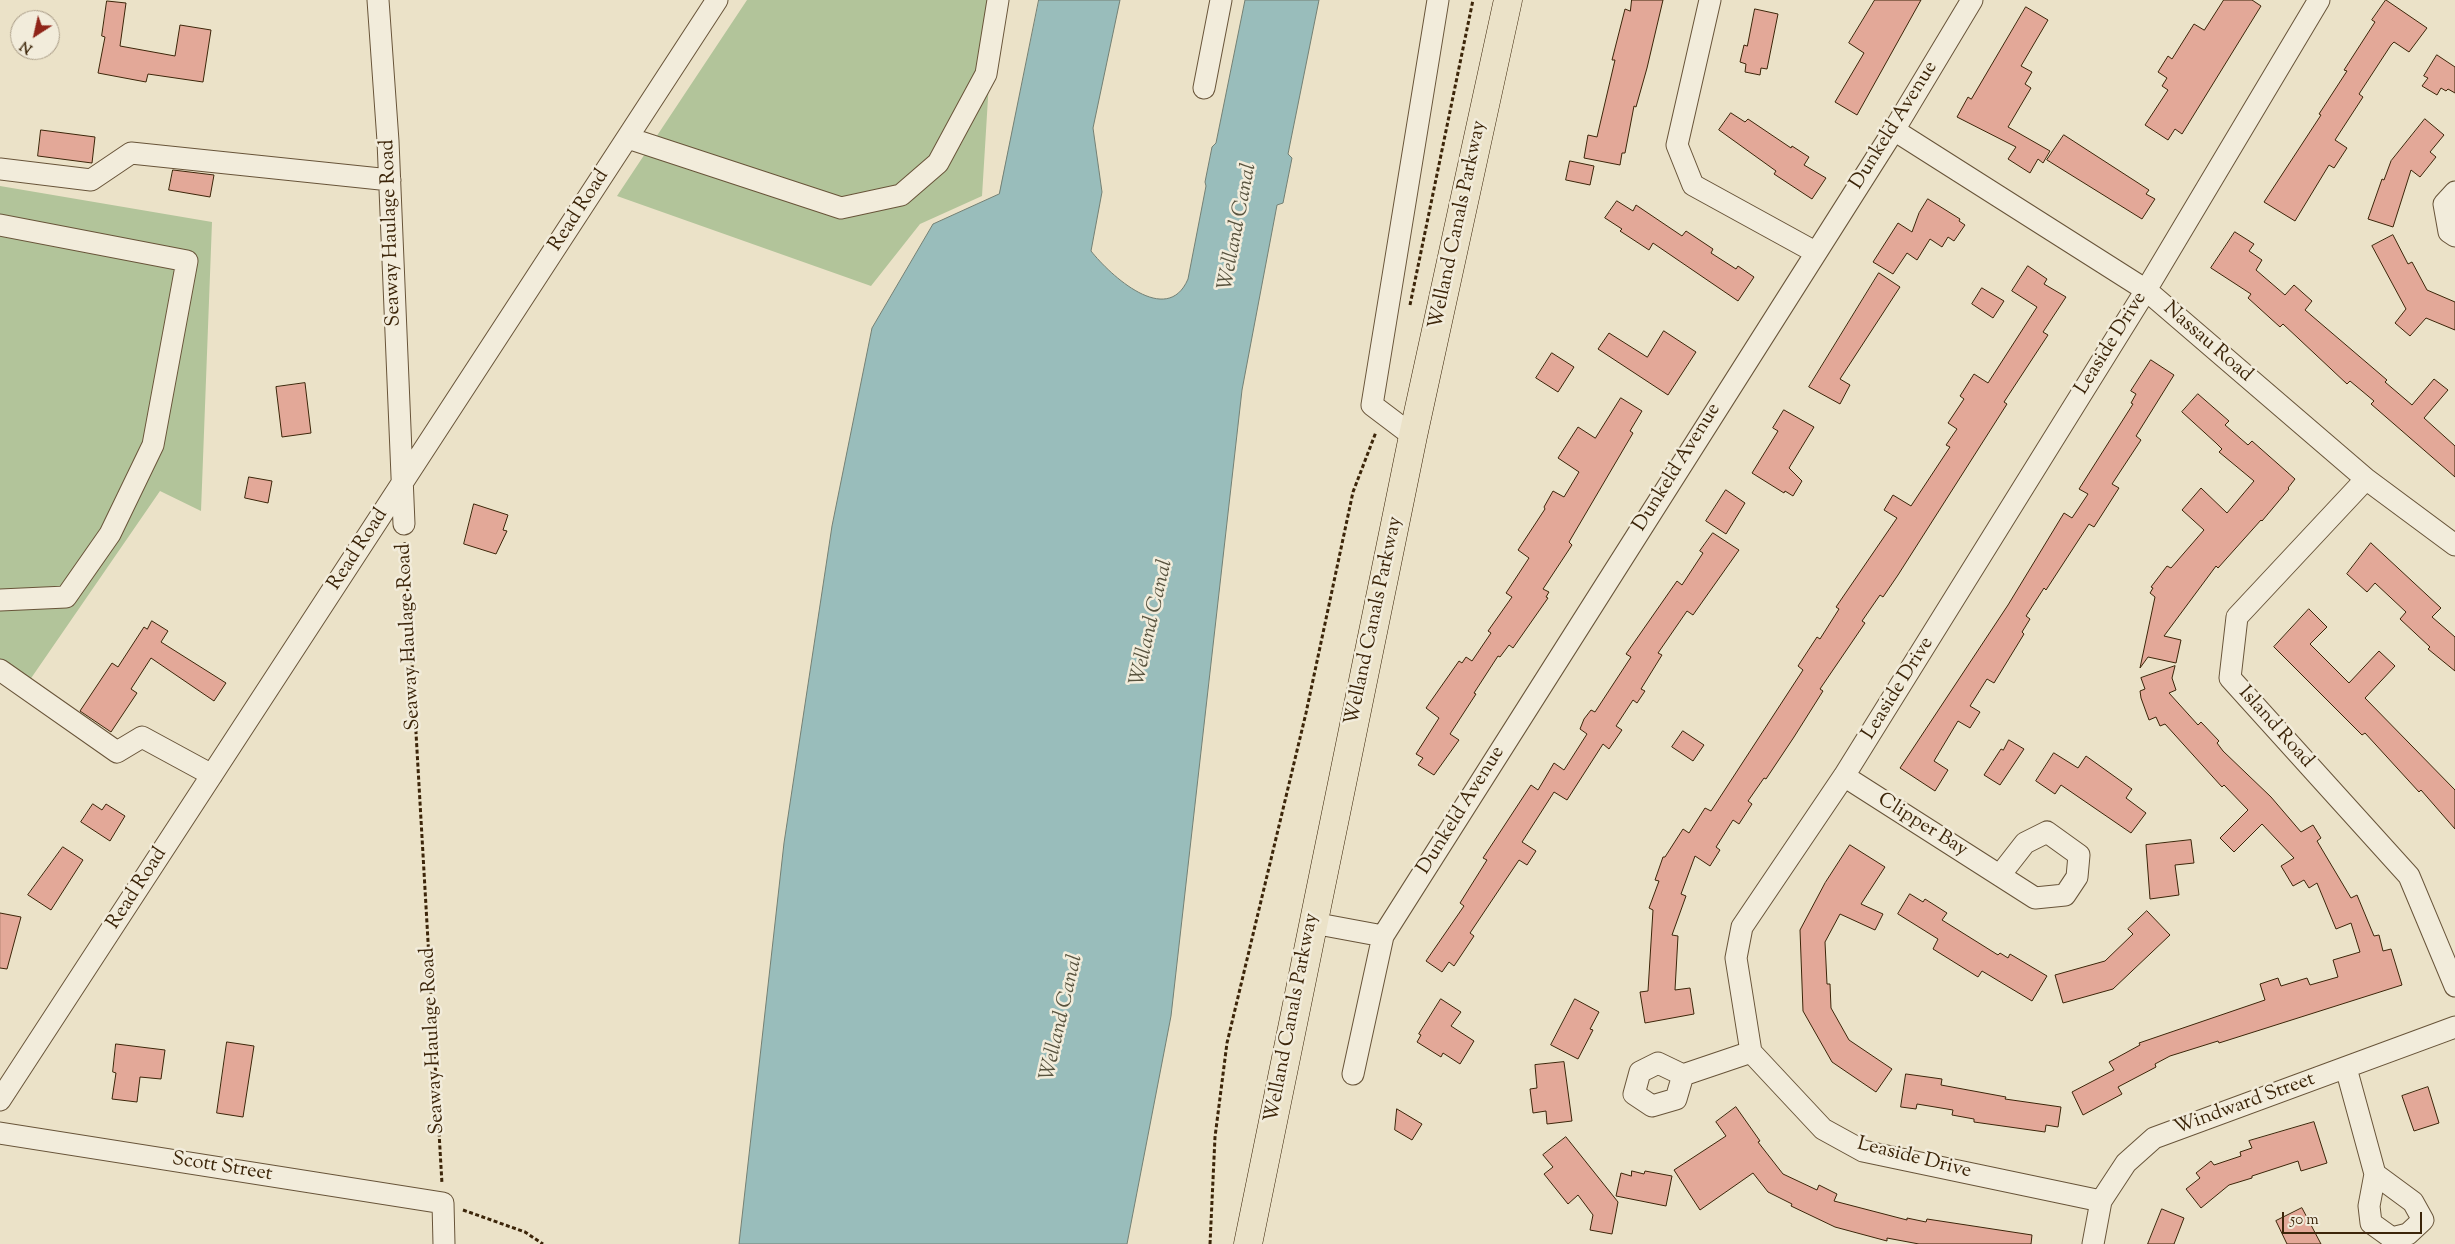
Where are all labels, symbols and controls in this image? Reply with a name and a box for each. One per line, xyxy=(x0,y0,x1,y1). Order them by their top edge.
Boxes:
north arrow xyxy=(10,10,60,60)
text: N xyxy=(17,35,37,58)
street label: Dunkeld Avenue xyxy=(1846,57,1944,195)
street label: Welland Canals Parkway xyxy=(1425,119,1493,331)
street label: Seaway Haulage Road xyxy=(377,139,407,327)
water label: Welland Canal xyxy=(1214,162,1264,292)
street label: Read Road xyxy=(545,166,615,256)
street label: Leaside Drive xyxy=(2071,288,2153,400)
street label: Nassau Road xyxy=(2157,298,2257,388)
street label: Dunkeld Avenue xyxy=(1629,399,1727,537)
street label: Read Road xyxy=(324,505,394,595)
street label: Welland Canals Parkway xyxy=(1341,515,1409,727)
street label: Seaway Haulage Road xyxy=(393,543,427,731)
water label: Welland Canal xyxy=(1126,558,1180,688)
street label: Leaside Drive xyxy=(1858,633,1940,745)
street label: Island Road xyxy=(2232,682,2318,774)
street label: Dunkeld Avenue xyxy=(1413,742,1511,880)
street label: Clipper Bay xyxy=(1872,789,1972,863)
street label: Read Road xyxy=(103,844,173,934)
street label: Welland Canals Parkway xyxy=(1261,911,1325,1125)
street label: Seaway Haulage Road xyxy=(417,947,451,1135)
water label: Welland Canal xyxy=(1036,953,1090,1083)
street label: Windward Street xyxy=(2171,1068,2319,1142)
street label: Leaside Drive xyxy=(1854,1133,1974,1185)
street label: Scott Street xyxy=(170,1148,274,1188)
scale bar xyxy=(2285,1202,2425,1234)
text: 50 m xyxy=(2290,1210,2319,1231)

